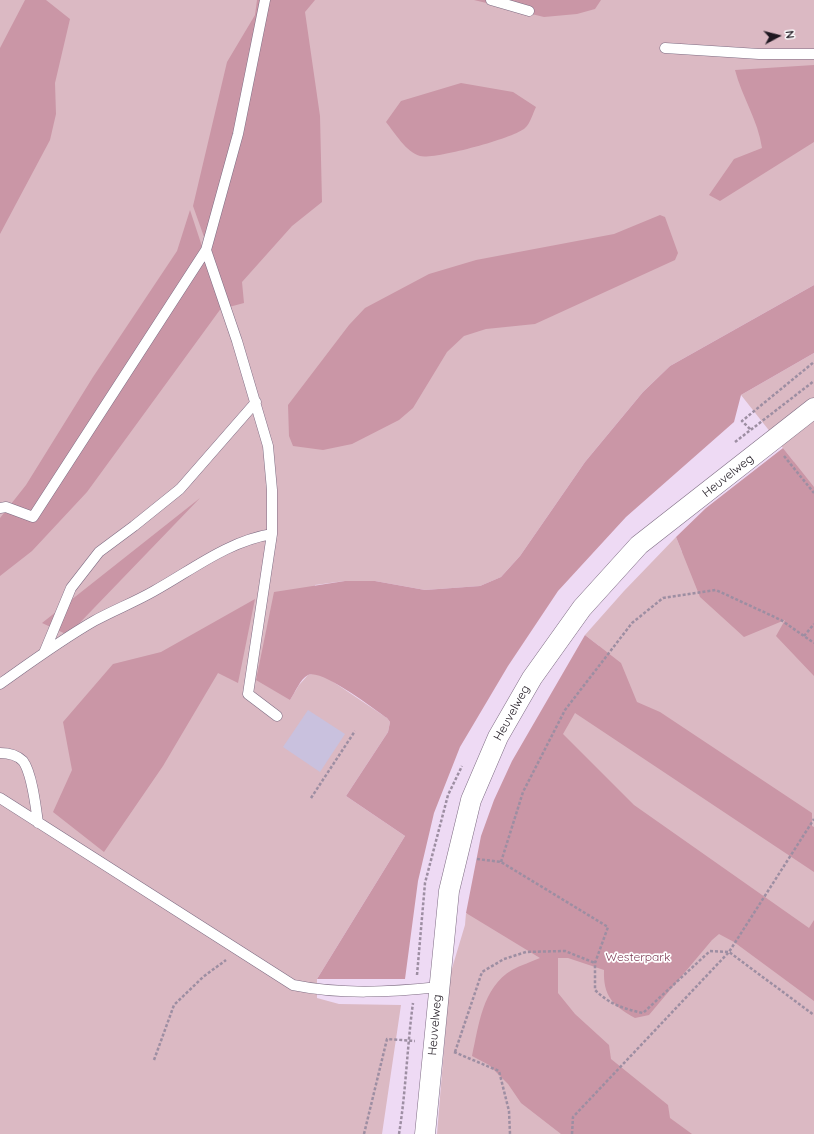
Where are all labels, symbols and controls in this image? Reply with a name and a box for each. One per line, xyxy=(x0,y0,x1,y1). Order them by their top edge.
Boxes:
north arrow xyxy=(758,16,798,56)
text: N xyxy=(782,30,797,39)
street label: Heuvelweg xyxy=(699,452,757,500)
street label: Heuvelweg xyxy=(491,683,533,743)
park label: Westerpark xyxy=(606,950,670,964)
street label: Heuvelweg xyxy=(425,994,445,1056)

